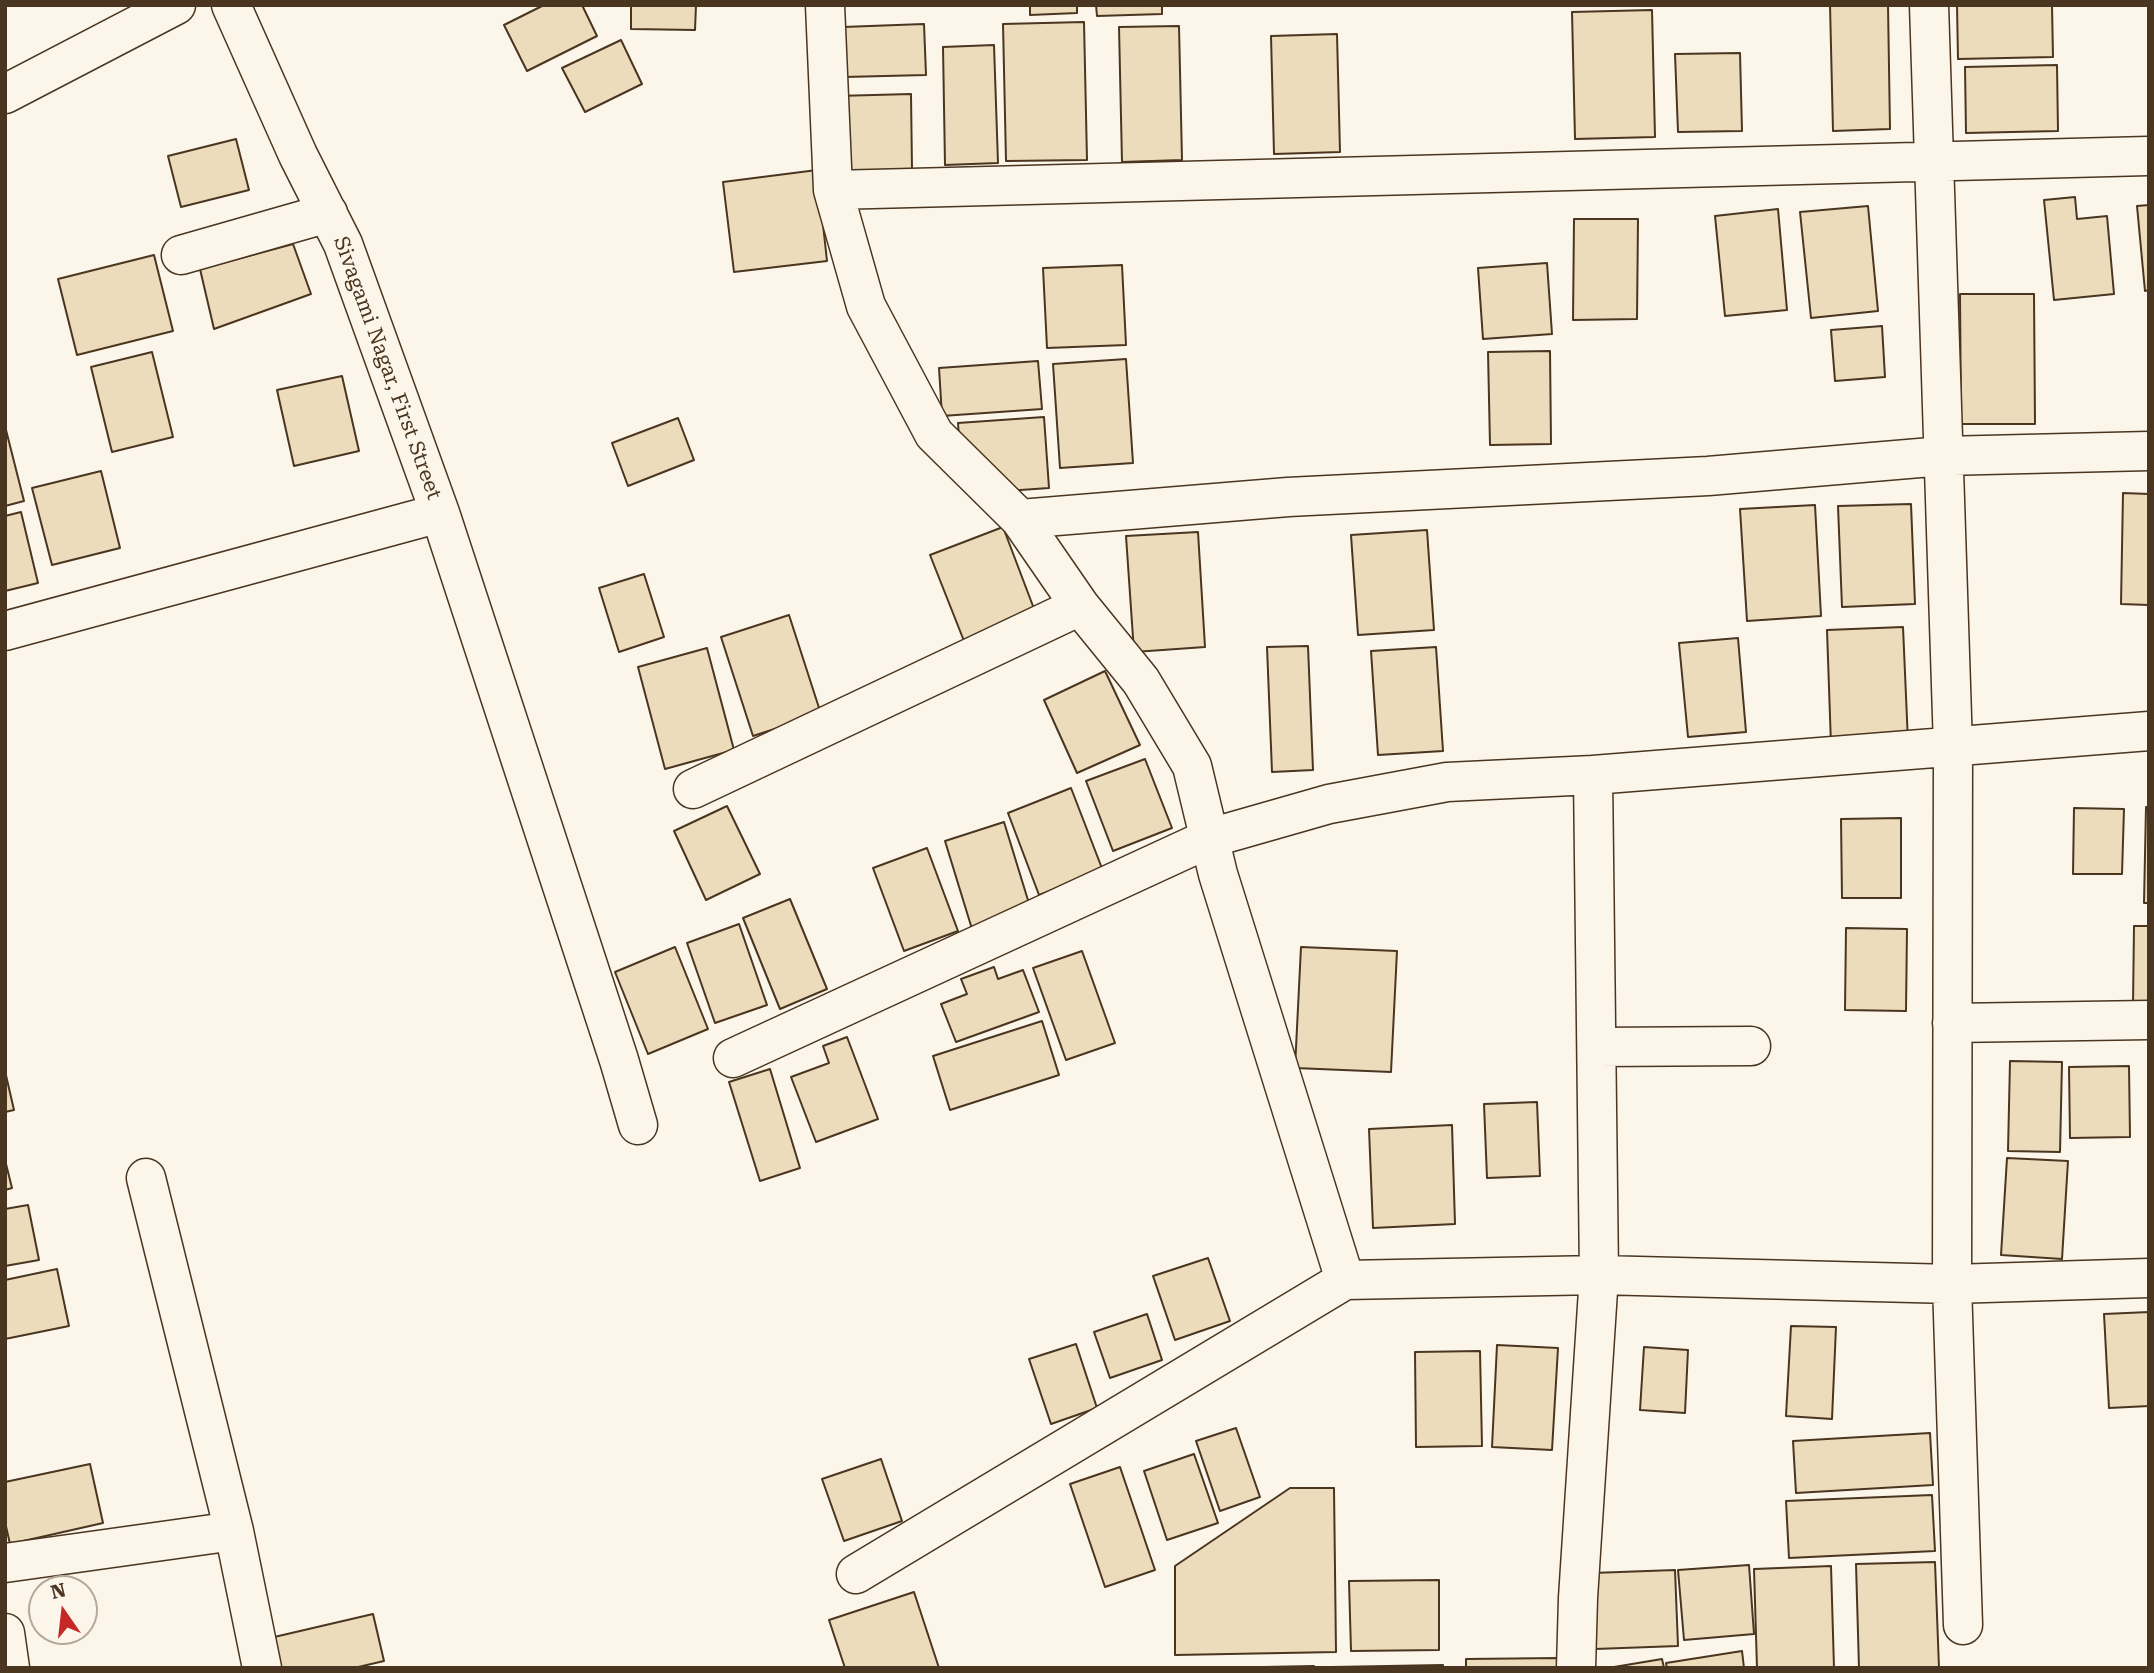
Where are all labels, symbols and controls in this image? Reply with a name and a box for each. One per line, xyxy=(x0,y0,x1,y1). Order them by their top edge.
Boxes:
street label: Sivagami Nagar, First Street xyxy=(328,233,446,503)
north arrow xyxy=(28,1575,98,1645)
text: N xyxy=(48,1578,68,1604)

